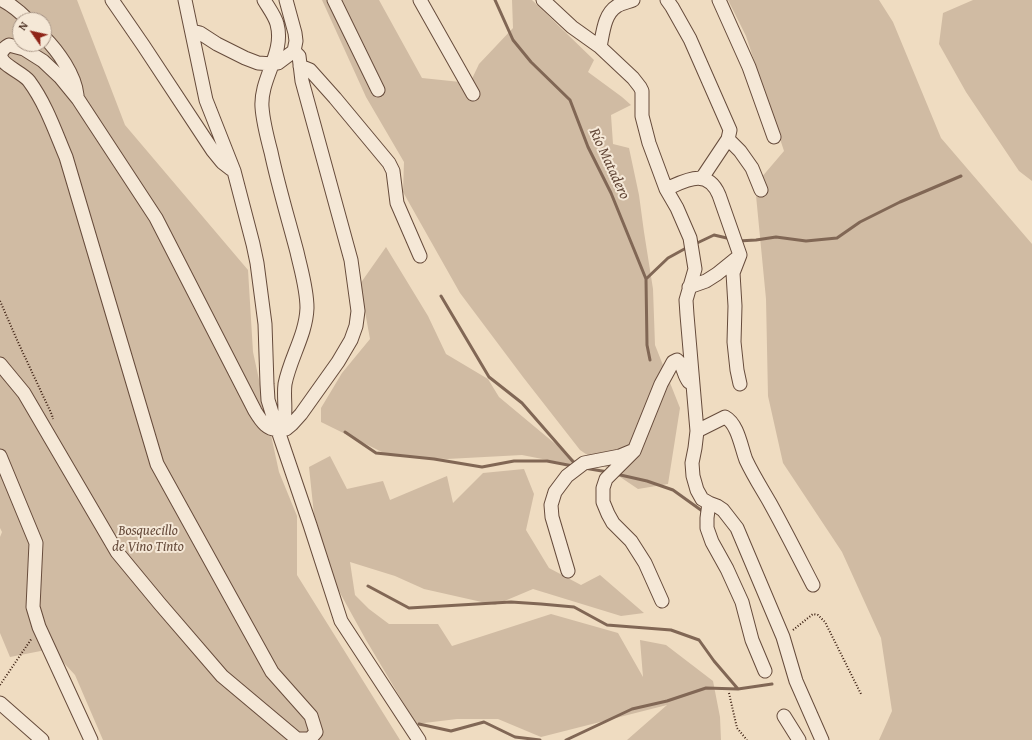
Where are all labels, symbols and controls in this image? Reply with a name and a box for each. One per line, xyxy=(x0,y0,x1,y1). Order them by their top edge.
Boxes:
north arrow xyxy=(12,12,52,52)
text: N xyxy=(14,18,32,33)
water label: Río Matadero xyxy=(585,126,633,202)
park label: Bosquecillo de Vino Tinto xyxy=(112,523,184,556)

